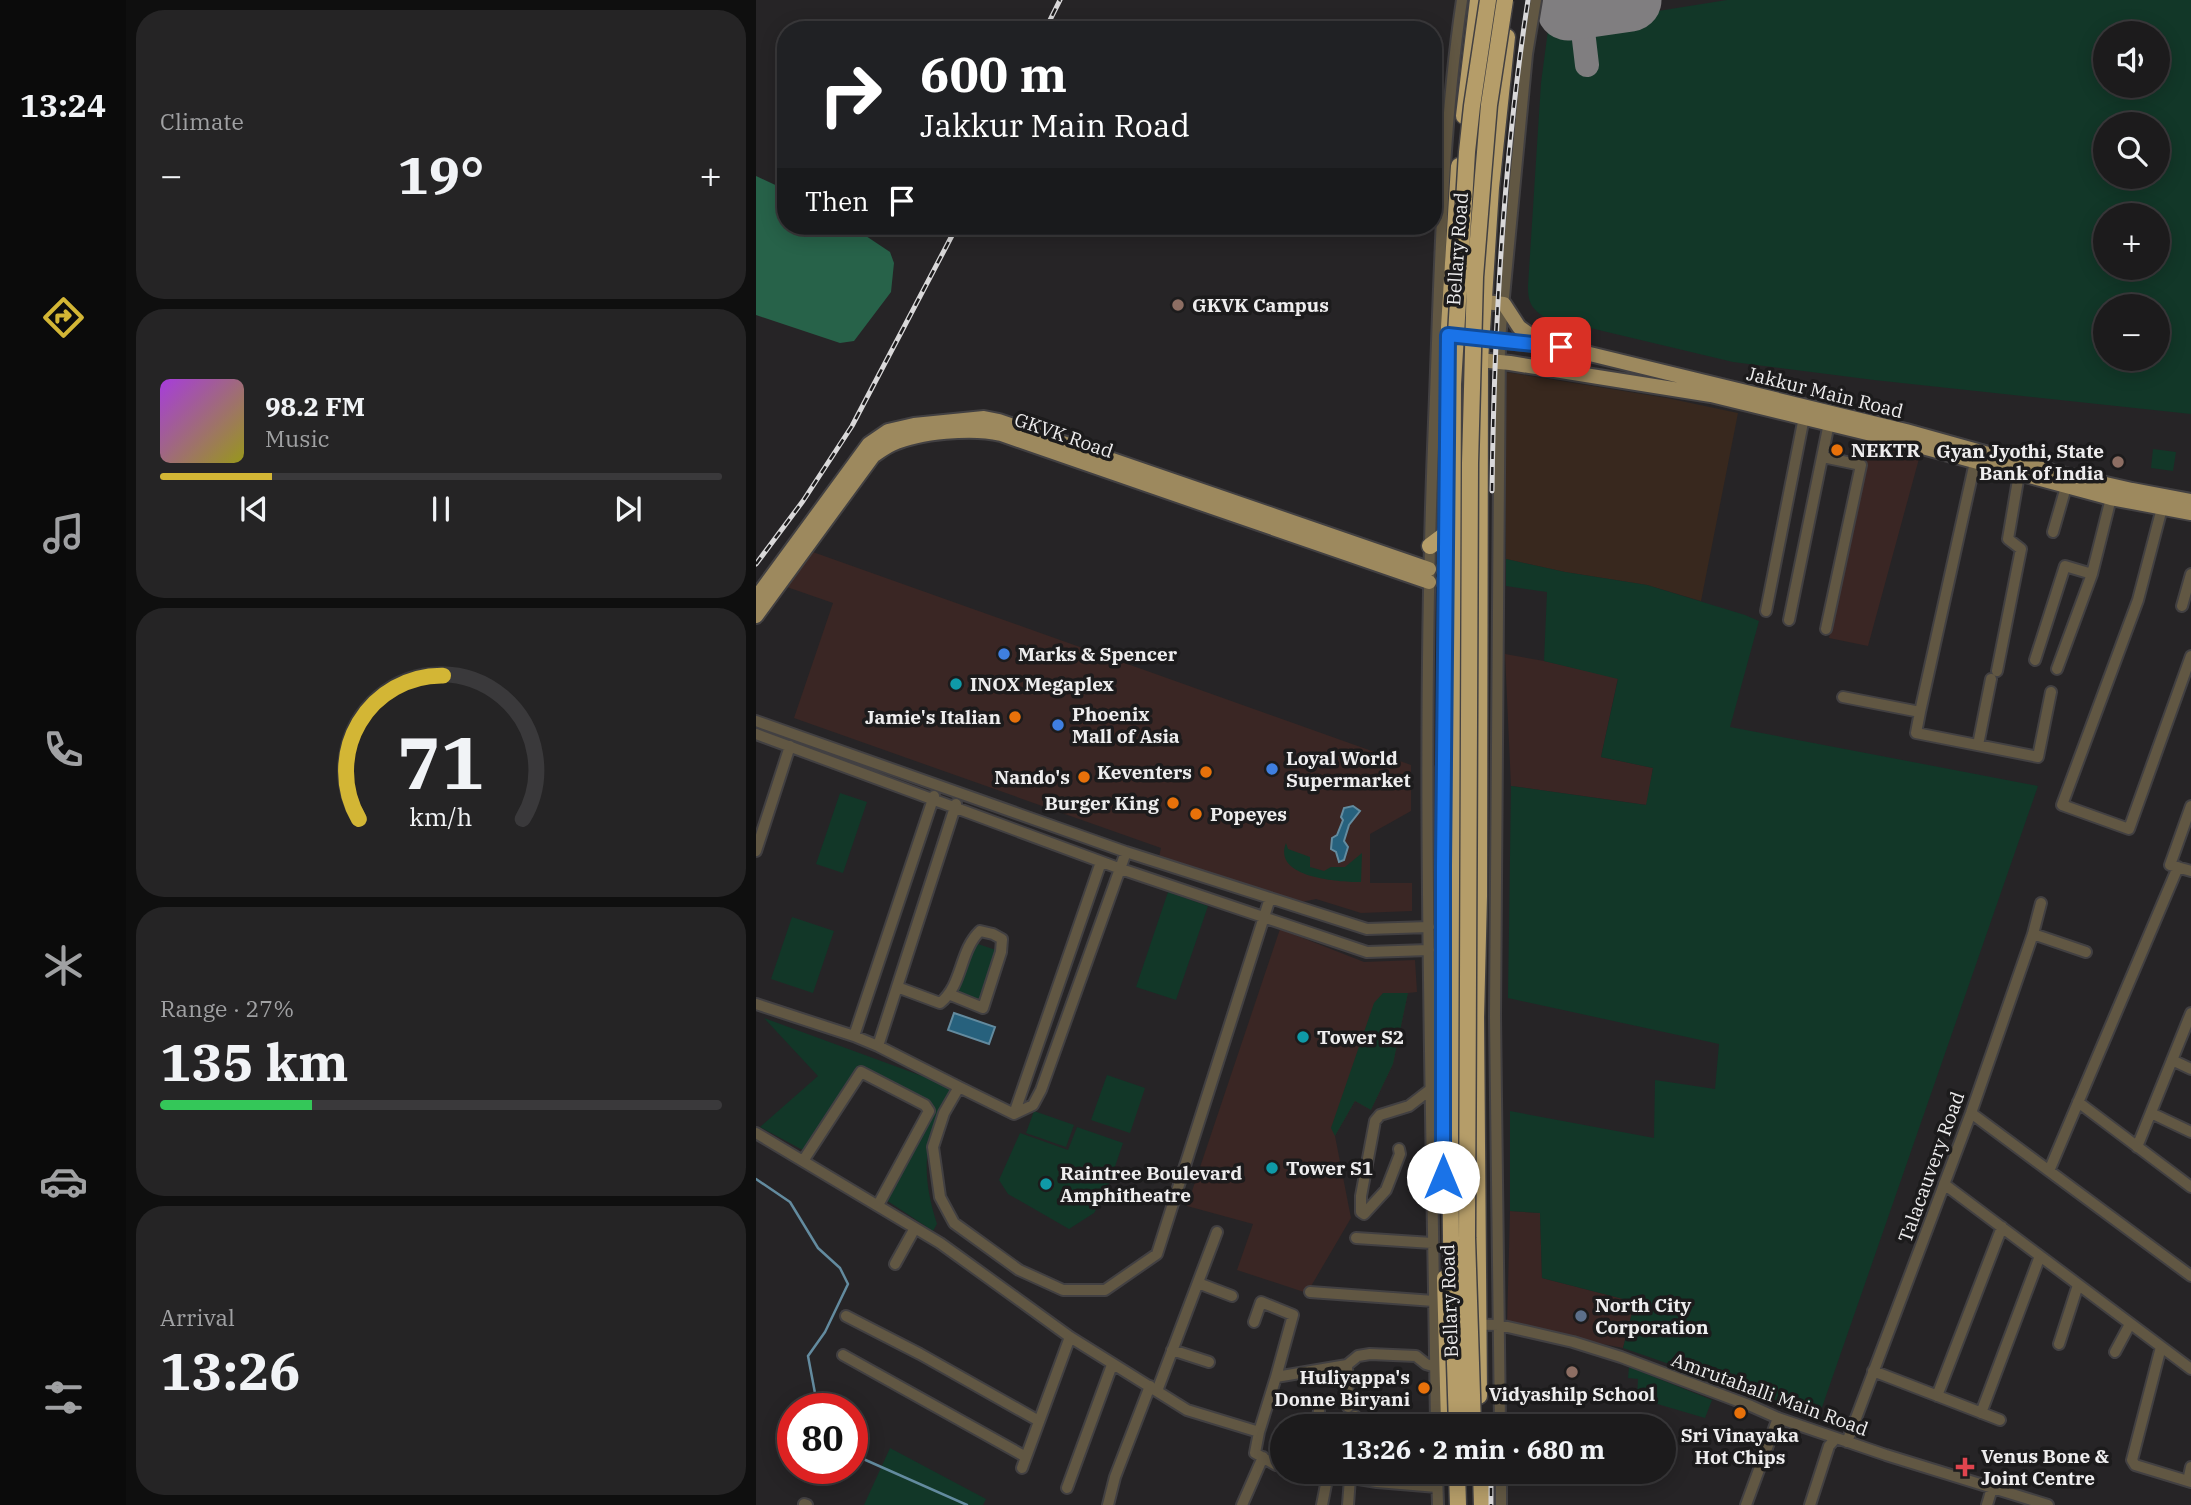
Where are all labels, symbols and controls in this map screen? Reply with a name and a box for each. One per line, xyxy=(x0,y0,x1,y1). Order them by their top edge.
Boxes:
map controls xyxy=(2093,21,2170,371)
button: sound xyxy=(2093,21,2170,98)
text: 600 m xyxy=(920,42,1067,105)
icon: right xyxy=(805,49,896,140)
text: 13:24 xyxy=(20,84,106,126)
text: Jakkur Main Road xyxy=(920,104,1190,146)
text: Climate xyxy=(160,106,244,136)
button: search xyxy=(2093,112,2170,189)
text: 19° xyxy=(398,141,484,208)
text: − xyxy=(160,150,183,199)
text: + xyxy=(699,150,722,199)
icon: arrive xyxy=(883,182,921,220)
text: Then xyxy=(805,184,869,218)
street label: Bellary Road xyxy=(1441,192,1473,306)
button: + xyxy=(2093,203,2170,280)
icon: directions xyxy=(39,293,88,342)
place label: GKVK Campus xyxy=(1192,293,1329,317)
button: − xyxy=(2093,294,2170,371)
marker: GKVK Campus xyxy=(1170,297,1186,313)
pin xyxy=(1531,317,1591,377)
icon: arrive xyxy=(1542,328,1580,366)
street label: Jakkur Main Road xyxy=(1744,361,1906,423)
text: 98.2 FM xyxy=(265,389,365,423)
street label: GKVK Road xyxy=(1011,407,1117,463)
text: Music xyxy=(265,423,330,453)
place label: NEKTR xyxy=(1851,438,1920,462)
place label: Gyan Jyothi, State Bank of India xyxy=(1936,439,2104,485)
marker: NEKTR xyxy=(1829,442,1845,458)
marker: Gyan Jyothi, State Bank of India xyxy=(2110,454,2126,470)
icon: previous xyxy=(235,490,273,528)
icon: pause xyxy=(422,490,460,528)
icon: next xyxy=(609,490,647,528)
icon: music xyxy=(39,509,88,558)
place label: Marks & Spencer xyxy=(1018,642,1178,666)
marker: Marks & Spencer xyxy=(996,646,1012,662)
place label: INOX Megaplex xyxy=(970,672,1114,696)
marker: INOX Megaplex xyxy=(948,676,964,692)
place label: Phoenix Mall of Asia xyxy=(1072,702,1180,748)
place label: Jamie's Italian xyxy=(865,705,1001,729)
marker: Jamie's Italian xyxy=(1007,709,1023,725)
text: 71 xyxy=(397,714,485,809)
marker: Phoenix Mall of Asia xyxy=(1050,717,1066,733)
icon: phone xyxy=(39,725,88,774)
place label: Loyal World Supermarket xyxy=(1286,746,1411,792)
place label: Keventers xyxy=(1097,760,1192,784)
marker: Loyal World Supermarket xyxy=(1264,761,1280,777)
marker: Keventers xyxy=(1198,764,1214,780)
place label: Nando's xyxy=(994,765,1070,789)
marker: Nando's xyxy=(1076,769,1092,785)
place label: Burger King xyxy=(1045,791,1159,815)
marker: Burger King xyxy=(1165,795,1181,811)
text: km/h xyxy=(409,799,473,832)
place label: Popeyes xyxy=(1210,802,1287,826)
marker: Popeyes xyxy=(1188,806,1204,822)
icon: climate xyxy=(39,941,88,990)
text: Range · 27% xyxy=(160,993,294,1023)
place label: Tower S2 xyxy=(1317,1025,1404,1049)
text: 135 km xyxy=(160,1028,349,1095)
marker: Tower S2 xyxy=(1295,1029,1311,1045)
street label: Talacauvery Road xyxy=(1893,1088,1969,1246)
position arrow xyxy=(1406,1140,1480,1214)
place label: Tower S1 xyxy=(1286,1156,1373,1180)
icon: car xyxy=(39,1157,88,1206)
marker: Tower S1 xyxy=(1264,1160,1280,1176)
place label: Raintree Boulevard Amphitheatre xyxy=(1060,1161,1242,1207)
marker: Raintree Boulevard Amphitheatre xyxy=(1038,1176,1054,1192)
street label: Bellary Road xyxy=(1435,1244,1463,1358)
place label: North City Corporation xyxy=(1595,1293,1709,1339)
text: Arrival xyxy=(160,1302,235,1332)
marker: North City Corporation xyxy=(1573,1308,1589,1324)
text: 13:26 xyxy=(160,1337,301,1404)
street label: Amrutahalli Main Road xyxy=(1668,1347,1872,1441)
marker: Vidyashilp School xyxy=(1564,1364,1580,1380)
place label: Huliyappa's Donne Biryani xyxy=(1274,1365,1410,1411)
icon: filters xyxy=(39,1373,88,1422)
marker: Huliyappa's Donne Biryani xyxy=(1416,1380,1432,1396)
place label: Vidyashilp School xyxy=(1489,1382,1655,1406)
speed limit sign: 80 xyxy=(777,1393,868,1484)
marker: Sri Vinayaka Hot Chips xyxy=(1732,1405,1748,1421)
place label: Sri Vinayaka Hot Chips xyxy=(1681,1423,1799,1469)
text: 13:26 · 2 min · 680 m xyxy=(1341,1432,1605,1466)
place label: Venus Bone & Joint Centre xyxy=(1981,1444,2109,1490)
marker: Venus Bone & Joint Centre xyxy=(1955,1457,1975,1477)

